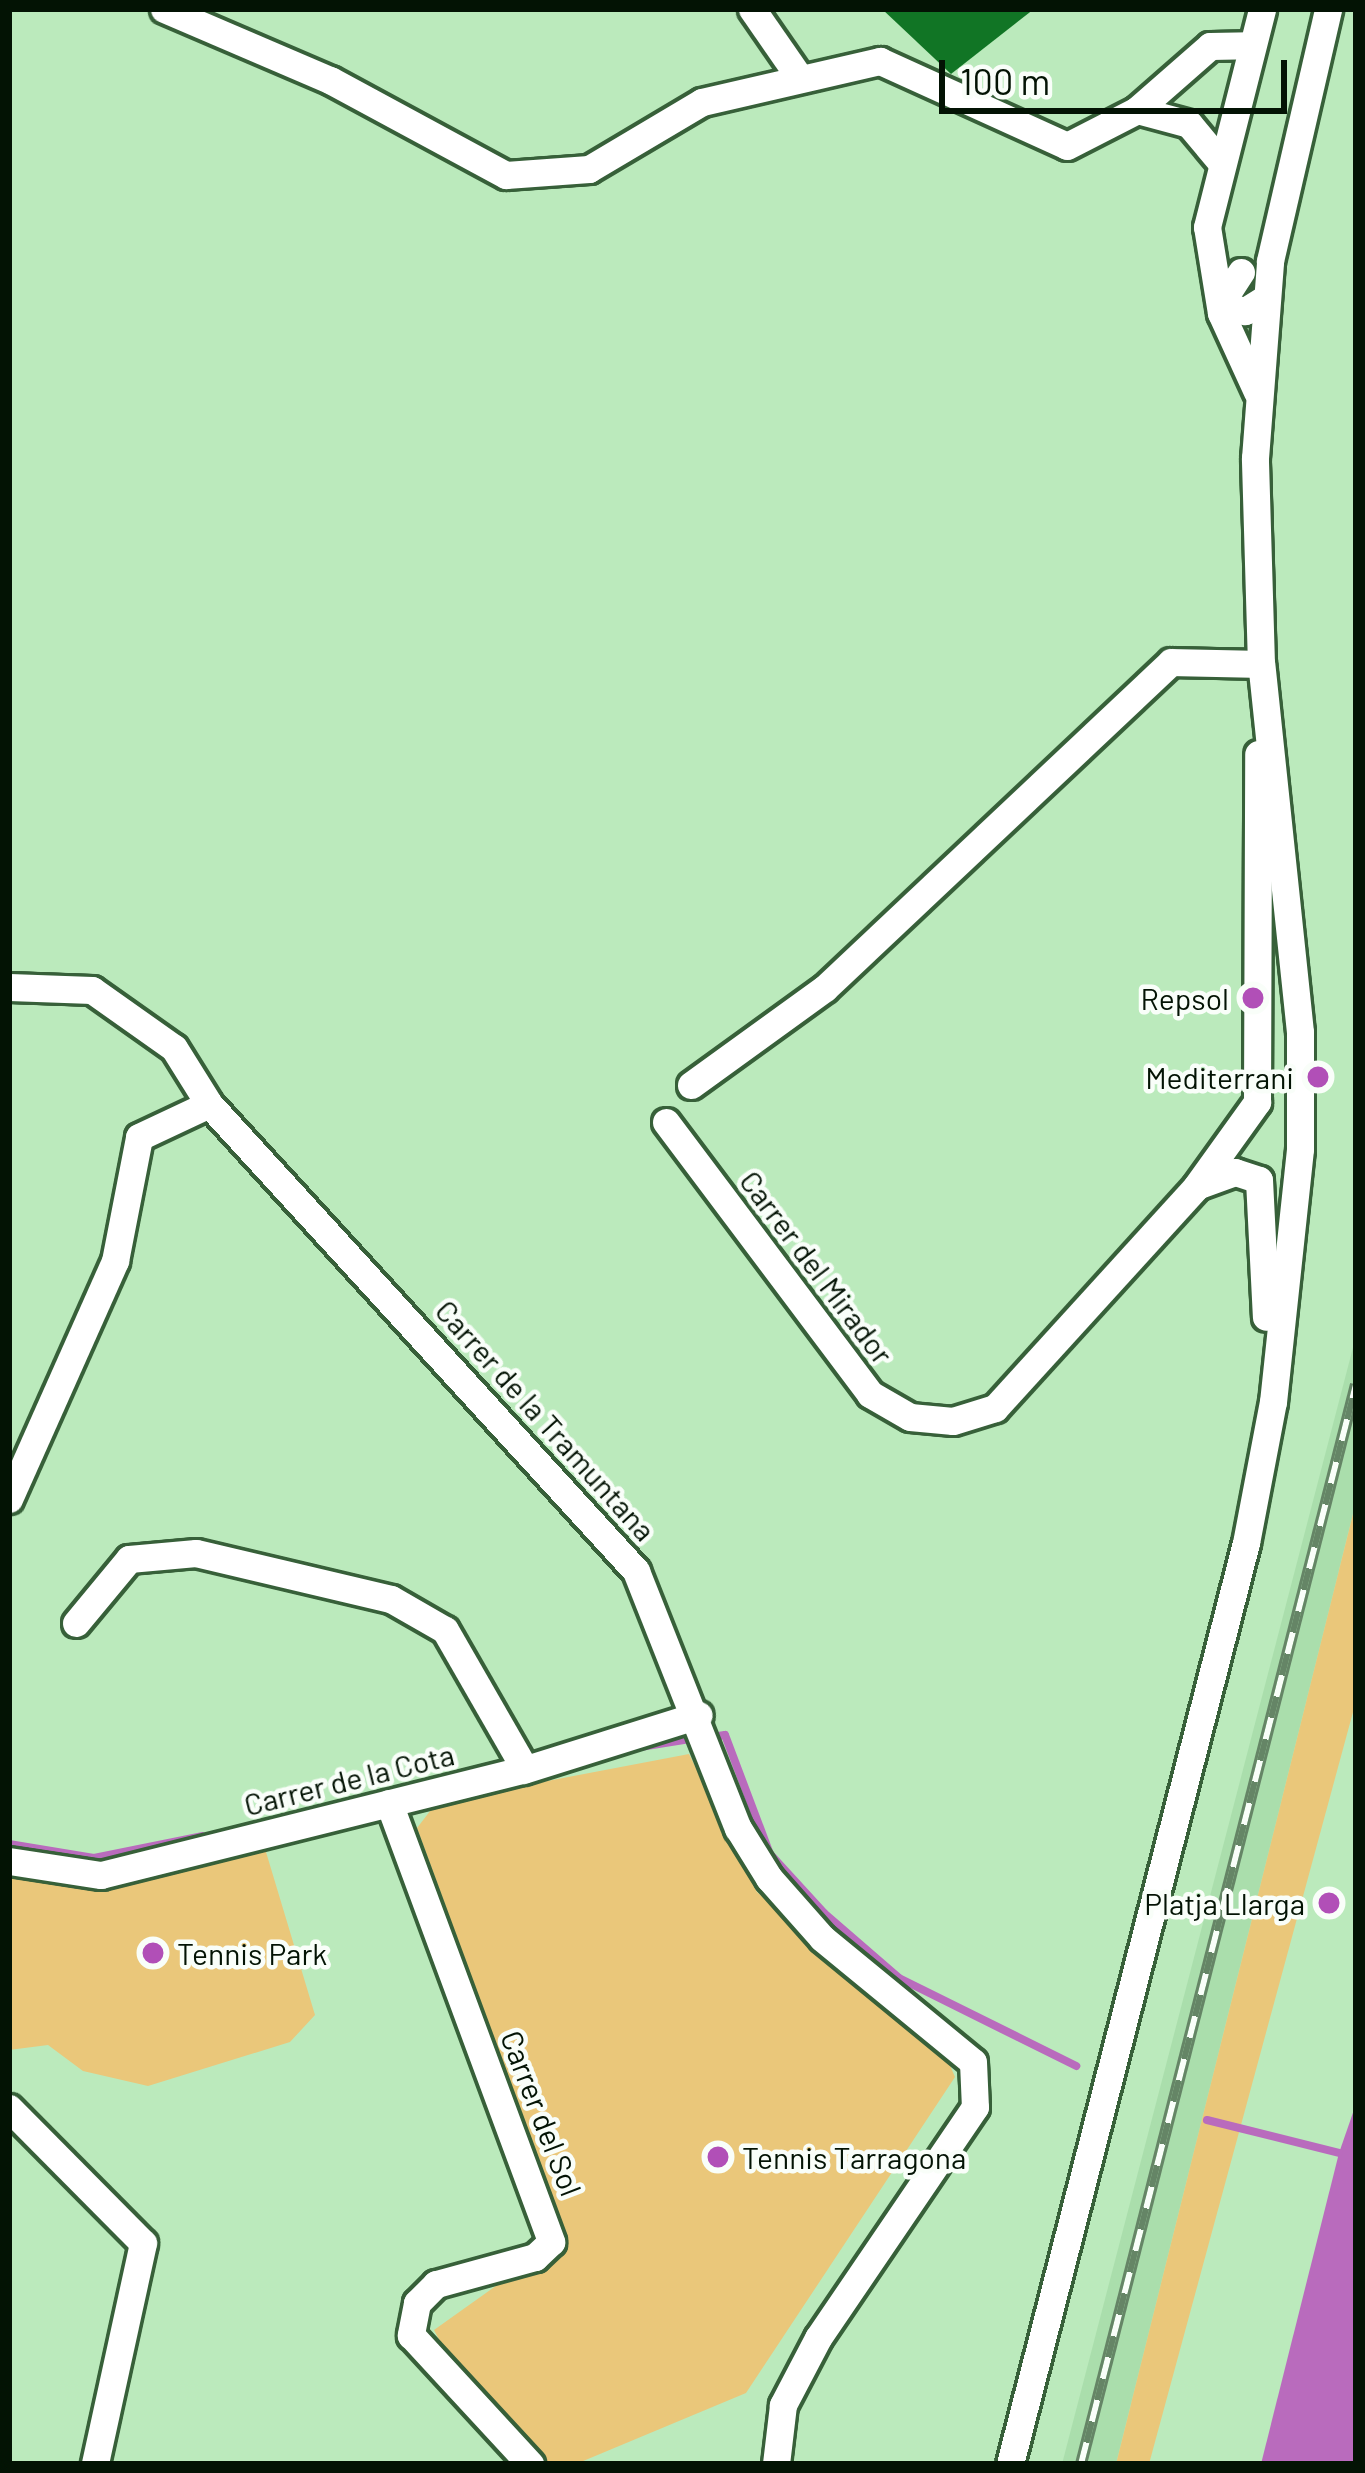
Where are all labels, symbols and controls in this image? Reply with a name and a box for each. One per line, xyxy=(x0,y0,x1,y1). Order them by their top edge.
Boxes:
scale bar xyxy=(945,36,1293,110)
text: 100 m xyxy=(960,59,1050,102)
place label: Repsol xyxy=(1141,980,1229,1016)
marker: Repsol xyxy=(1240,985,1266,1011)
place label: Mediterrani xyxy=(1145,1059,1294,1095)
marker: Mediterrani xyxy=(1305,1064,1331,1090)
street label: Carrer del Mirador xyxy=(733,1163,901,1371)
street label: Carrer de la Tramuntana xyxy=(429,1292,663,1548)
street label: Carrer de la Cota xyxy=(240,1736,458,1822)
place label: Platja Llarga xyxy=(1144,1885,1305,1921)
marker: Platja Llarga xyxy=(1316,1890,1342,1916)
place label: Tennis Park xyxy=(177,1935,327,1971)
marker: Tennis Park xyxy=(140,1940,166,1966)
street label: Carrer del Sol xyxy=(494,2025,590,2201)
place label: Tennis Tarragona xyxy=(742,2139,966,2175)
marker: Tennis Tarragona xyxy=(705,2144,731,2170)

